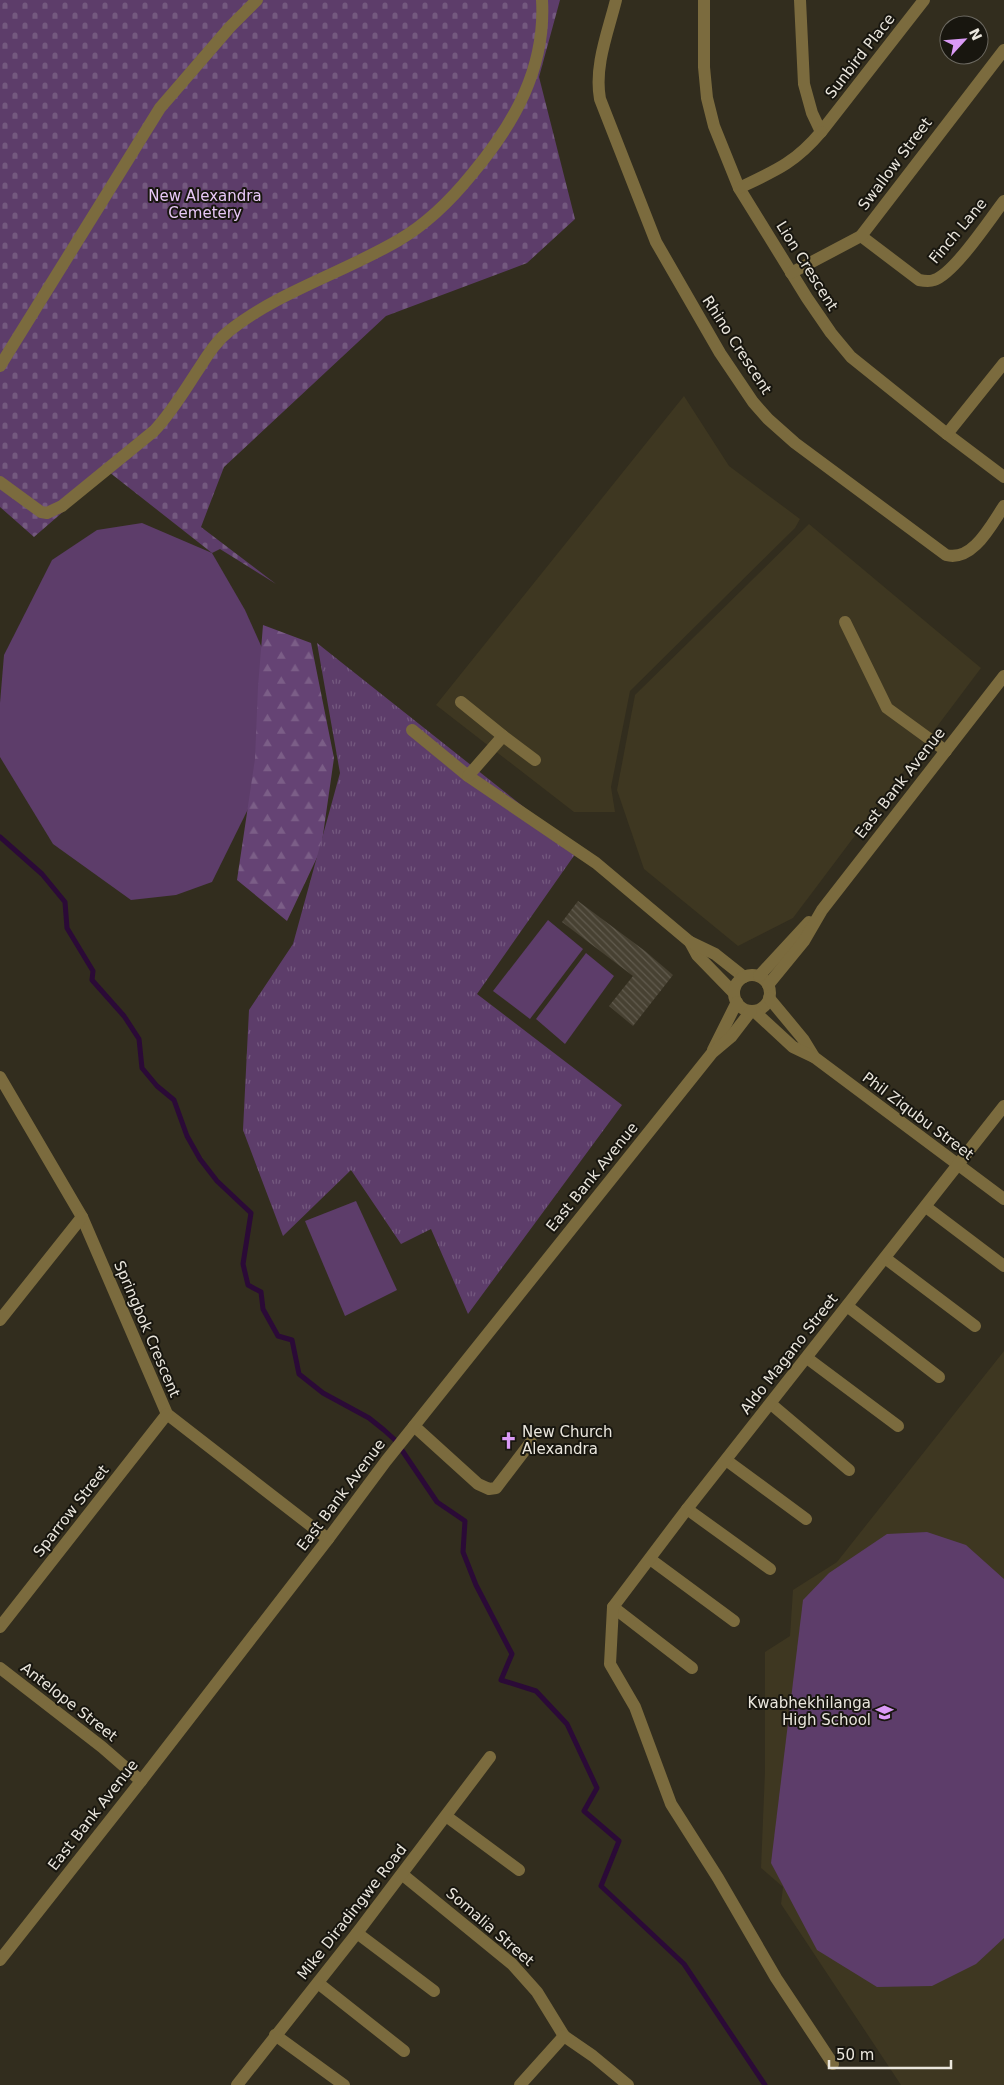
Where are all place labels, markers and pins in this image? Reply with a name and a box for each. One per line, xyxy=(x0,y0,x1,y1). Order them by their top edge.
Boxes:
place label: New Church Alexandra xyxy=(522,1423,613,1458)
church icon: New Church Alexandra xyxy=(498,1431,518,1451)
place label: Kwabhekhilanga High School xyxy=(748,1694,871,1729)
school or university icon: Kwabhekhilanga High School xyxy=(875,1702,895,1722)

